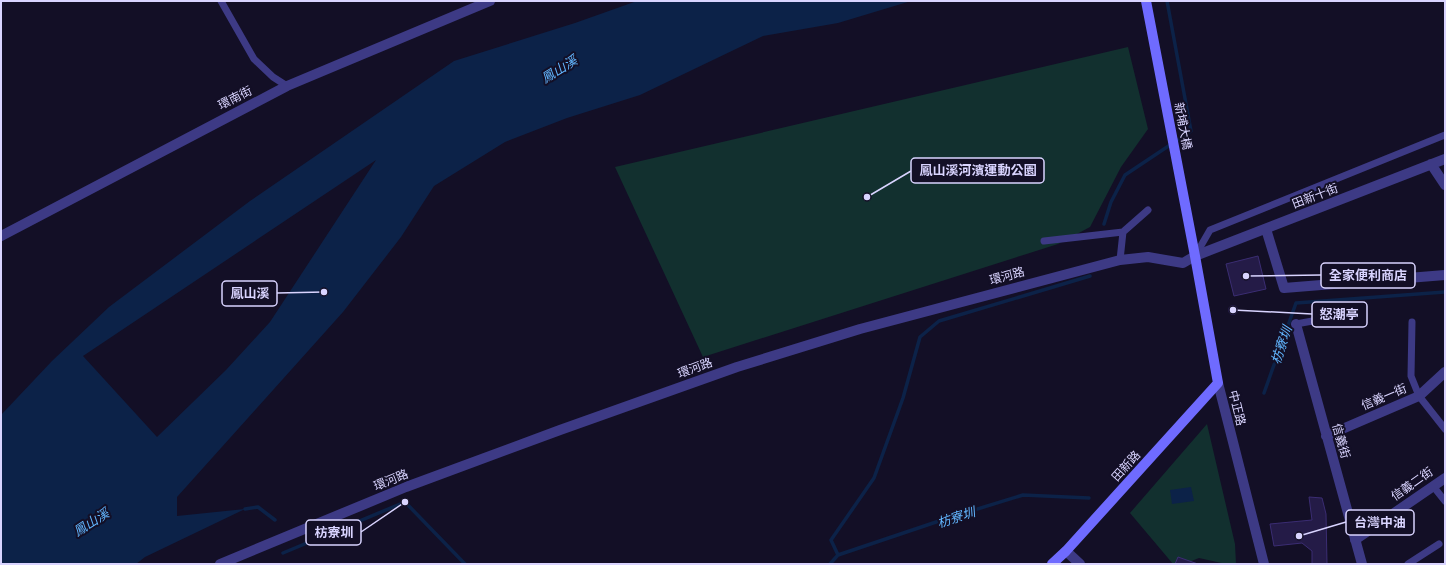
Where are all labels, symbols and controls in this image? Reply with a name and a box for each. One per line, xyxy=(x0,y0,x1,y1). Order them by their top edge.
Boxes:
water label: 鳳山溪 xyxy=(538,51,581,86)
street label: 環南街 xyxy=(215,83,254,112)
street label: 新埔大橋 xyxy=(1172,101,1195,151)
callout: 鳳山溪河濱運動公園 xyxy=(911,158,1044,183)
text: 鳳山溪河濱運動公園 xyxy=(919,162,1037,178)
street label: 田新十街 xyxy=(1290,180,1340,211)
callout: 全家便利商店 xyxy=(1321,263,1415,288)
street label: 環河路 xyxy=(988,264,1026,287)
text: 全家便利商店 xyxy=(1329,267,1407,283)
callout: 鳳山溪 xyxy=(222,281,277,306)
text: 鳳山溪 xyxy=(230,285,270,301)
callout: 怒潮亭 xyxy=(1312,302,1367,327)
text: 怒潮亭 xyxy=(1319,306,1359,322)
water label: 枋寮圳 xyxy=(1267,322,1296,366)
street label: 環河路 xyxy=(675,354,714,381)
street label: 信義一街 xyxy=(1359,380,1409,413)
street label: 中正路 xyxy=(1226,389,1249,427)
street label: 信義街 xyxy=(1329,421,1354,460)
street label: 田新路 xyxy=(1108,447,1143,484)
street label: 信義二街 xyxy=(1388,464,1436,504)
street label: 環河路 xyxy=(371,466,410,493)
water label: 枋寮圳 xyxy=(935,503,979,531)
water label: 鳳山溪 xyxy=(70,504,113,539)
callout: 台灣中油 xyxy=(1346,510,1414,535)
text: 台灣中油 xyxy=(1354,514,1406,530)
callout: 枋寮圳 xyxy=(306,520,361,545)
text: 枋寮圳 xyxy=(314,524,354,540)

